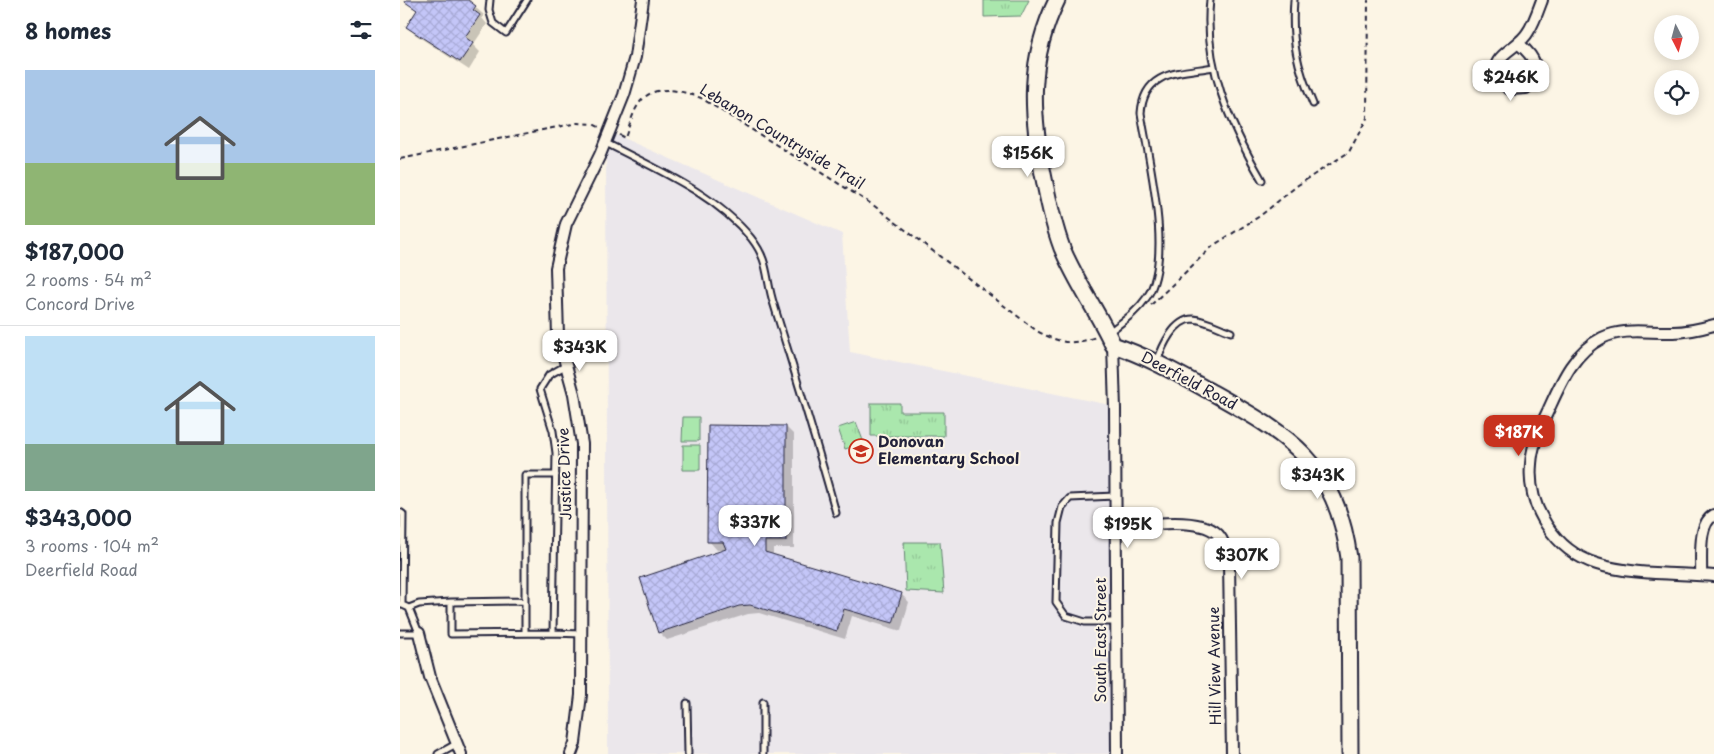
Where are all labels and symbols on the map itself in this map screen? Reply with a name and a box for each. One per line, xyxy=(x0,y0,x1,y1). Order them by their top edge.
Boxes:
north arrow xyxy=(1654,15,1699,60)
pin: $246K xyxy=(1476,59,1546,102)
street label: Lebanon Countryside Trail xyxy=(696,77,870,194)
pin: $156K xyxy=(993,136,1063,178)
pin: $343K xyxy=(545,330,615,372)
street label: Deerfield Road xyxy=(1138,345,1242,415)
pin: $187K xyxy=(1484,414,1554,457)
street label: Justice Drive xyxy=(550,427,577,521)
place label: Donovan Elementary School xyxy=(878,429,1019,469)
school or university icon: Donovan Elementary School xyxy=(848,438,874,464)
pin: $343K xyxy=(1283,458,1353,500)
pin: $337K xyxy=(720,504,790,547)
pin: $195K xyxy=(1093,506,1163,549)
pin: $307K xyxy=(1207,538,1277,580)
street label: South East Street xyxy=(1088,578,1111,702)
street label: Hill View Avenue xyxy=(1201,607,1226,726)

